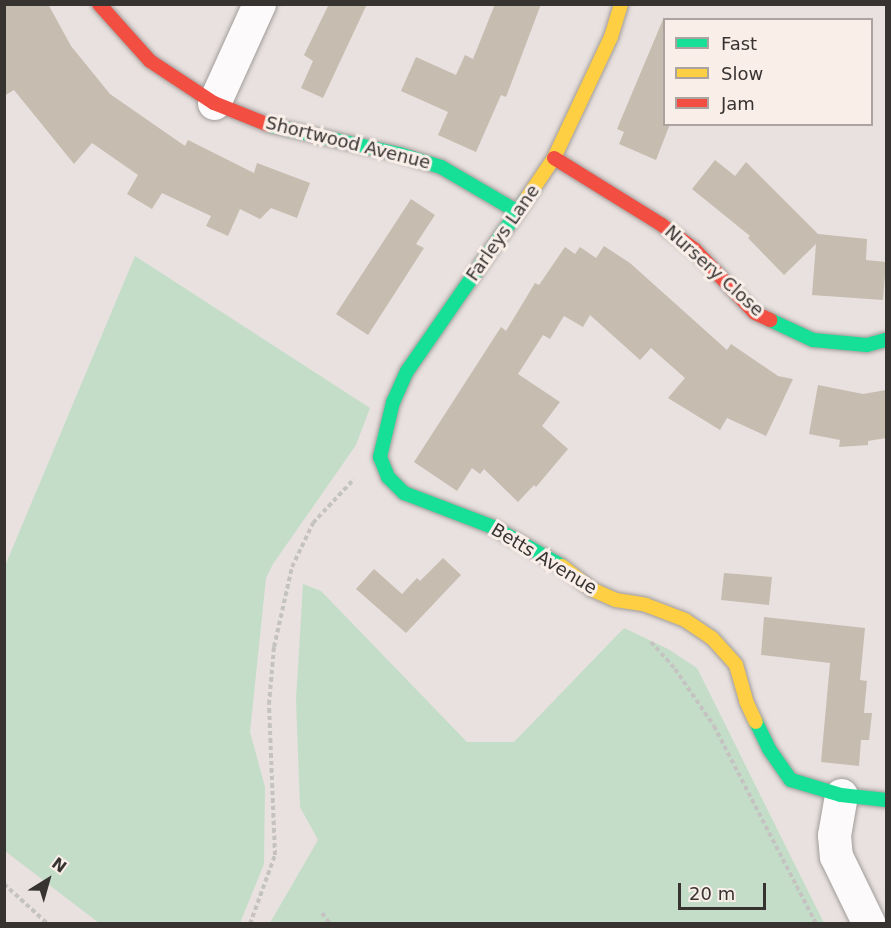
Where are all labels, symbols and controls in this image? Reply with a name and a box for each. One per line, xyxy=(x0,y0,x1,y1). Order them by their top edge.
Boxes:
legend xyxy=(663,18,873,126)
text: Fast xyxy=(721,33,757,54)
text: Slow xyxy=(721,63,763,84)
text: Jam xyxy=(721,93,755,114)
street label: Shortwood Avenue xyxy=(263,112,433,174)
street label: Farleys Lane xyxy=(462,181,544,285)
street label: Nursery Close xyxy=(660,221,768,321)
street label: Betts Avenue xyxy=(487,519,601,599)
north arrow xyxy=(18,850,78,910)
text: N xyxy=(48,854,70,877)
scale bar xyxy=(681,871,770,909)
text: 20 m xyxy=(689,883,735,904)

